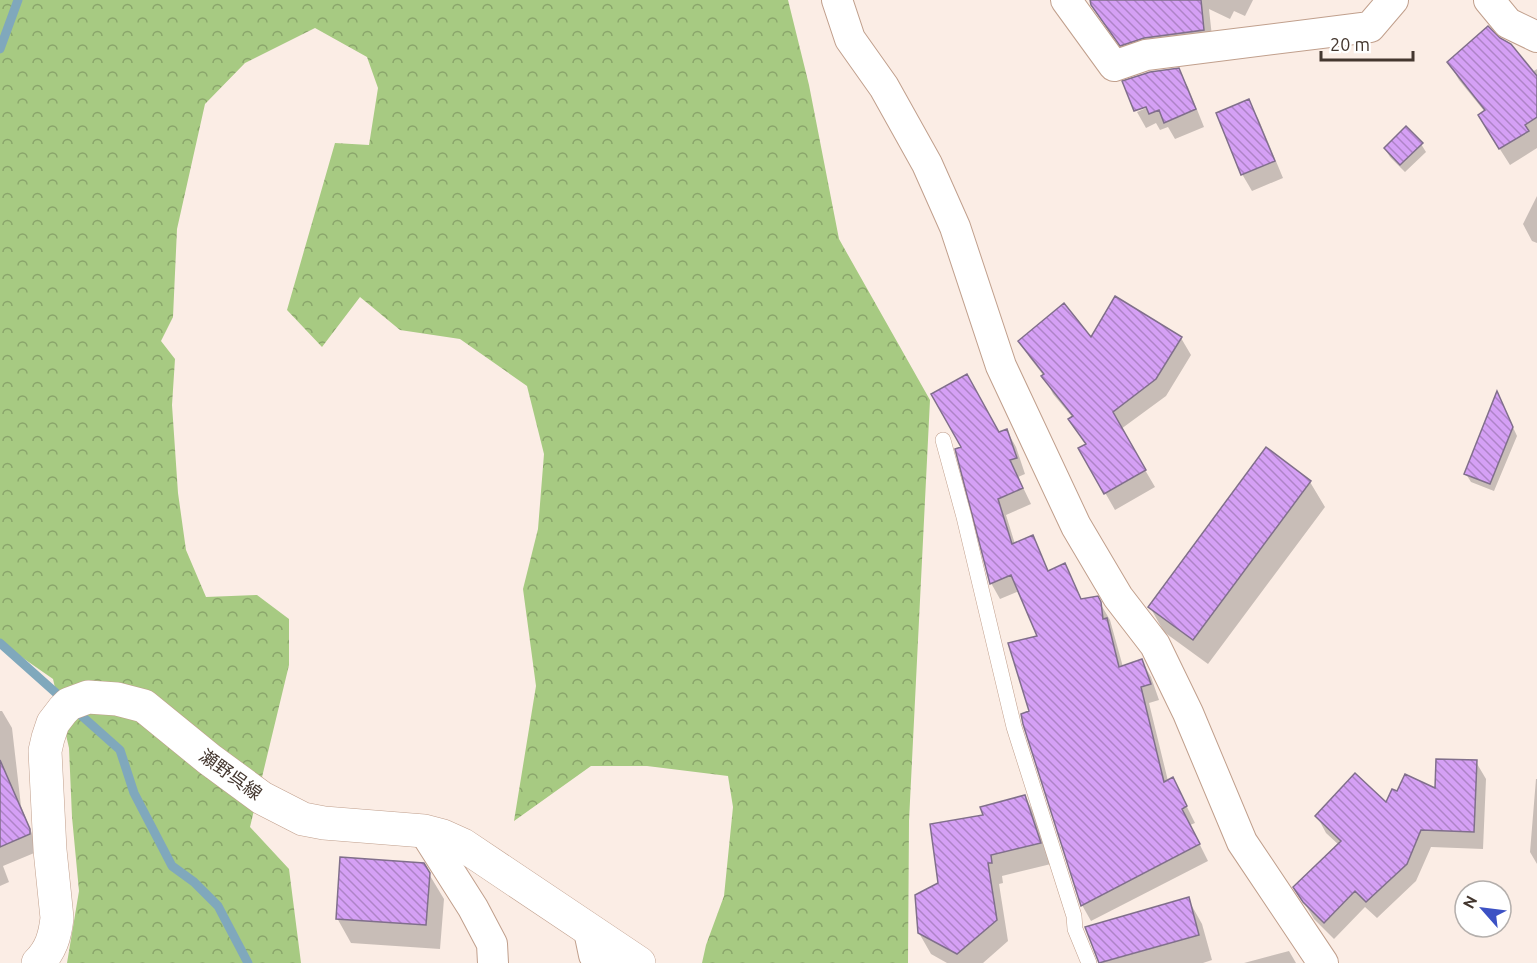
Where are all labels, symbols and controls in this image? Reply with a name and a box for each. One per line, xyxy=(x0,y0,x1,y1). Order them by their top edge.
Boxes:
scale bar xyxy=(1321,24,1412,62)
text: 20 m xyxy=(1330,34,1370,54)
street label: 瀬野呉線 xyxy=(196,745,266,803)
north arrow xyxy=(1453,879,1513,939)
text: N xyxy=(1459,892,1481,911)

